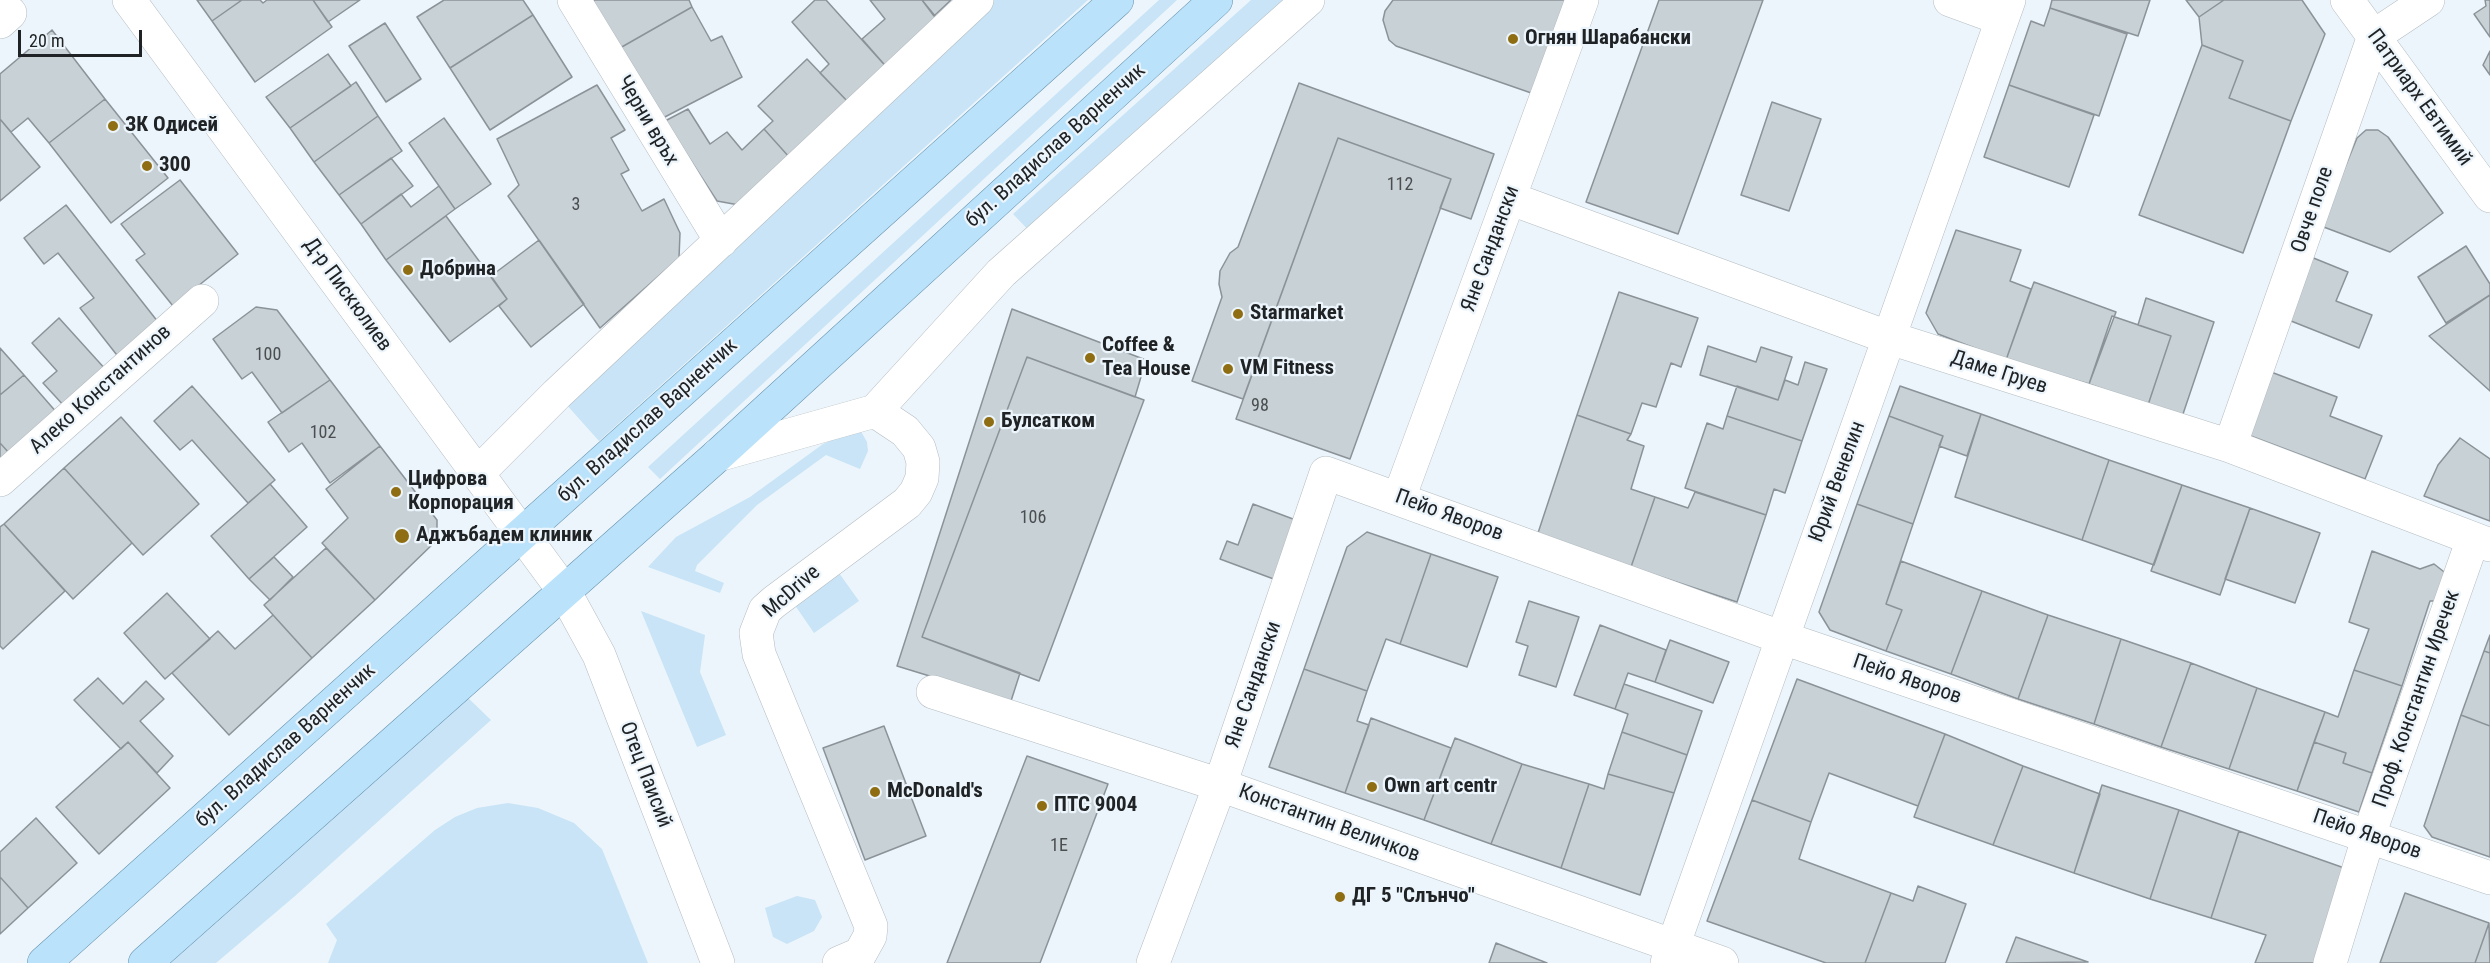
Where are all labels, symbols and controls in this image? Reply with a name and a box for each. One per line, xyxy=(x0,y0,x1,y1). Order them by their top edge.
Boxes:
scale bar xyxy=(21,18,146,56)
street label: Патриарх Евтимий xyxy=(2361,25,2477,171)
place label: Огнян Шарабански xyxy=(1525,26,1691,52)
text: 20 m xyxy=(29,30,64,51)
marker: Огнян Шарабански xyxy=(1506,32,1520,46)
street label: бул. Владислав Варненчик xyxy=(961,58,1151,234)
street label: Черни връх xyxy=(610,72,684,170)
place label: ЗК Одисей xyxy=(125,113,218,139)
marker: ЗК Одисей xyxy=(106,119,120,133)
place label: 300 xyxy=(159,153,191,179)
marker: 300 xyxy=(140,159,154,173)
street label: Овче поле xyxy=(2287,164,2339,256)
house number: 112 xyxy=(1387,174,1413,196)
street label: Яне Сандански xyxy=(1457,183,1525,315)
house number: 3 xyxy=(572,194,580,216)
street label: Д-р Пискюлиев xyxy=(297,233,397,357)
place label: Добрина xyxy=(420,257,496,283)
marker: Добрина xyxy=(401,263,415,277)
place label: Starmarket xyxy=(1250,301,1343,327)
marker: Starmarket xyxy=(1231,307,1245,321)
street label: Алеко Константинов xyxy=(25,320,177,460)
street label: бул. Владислав Варненчик xyxy=(553,333,743,509)
place label: Coffee & Tea House xyxy=(1102,333,1191,383)
house number: 100 xyxy=(255,344,281,366)
street label: Даме Груев xyxy=(1948,346,2050,400)
marker: Coffee & Tea House xyxy=(1083,351,1097,365)
place label: VM Fitness xyxy=(1240,356,1334,382)
marker: VM Fitness xyxy=(1221,362,1235,376)
house number: 98 xyxy=(1251,395,1269,417)
place label: Булсатком xyxy=(1001,409,1095,435)
marker: Булсатком xyxy=(982,415,996,429)
street label: Юрий Венелин xyxy=(1805,418,1871,546)
house number: 102 xyxy=(310,422,336,444)
place label: Цифрова Корпорация xyxy=(408,467,514,517)
marker: Цифрова Корпорация xyxy=(389,485,403,499)
street label: Пейо Яворов xyxy=(1391,485,1507,547)
house number: 106 xyxy=(1020,507,1046,529)
place label: Аджъбадем клиник xyxy=(416,523,592,549)
marker: Аджъбадем клиник xyxy=(393,527,411,545)
street label: McDrive xyxy=(758,560,826,624)
street label: Проф. Константин Иречек xyxy=(2368,587,2466,811)
street label: Яне Сандански xyxy=(1221,618,1287,752)
street label: Пейо Яворов xyxy=(1849,650,1965,710)
street label: бул. Владислав Варненчик xyxy=(191,658,381,834)
street label: Отец Паисий xyxy=(613,719,677,831)
place label: Own art centr xyxy=(1384,774,1497,800)
place label: McDonald's xyxy=(887,779,983,805)
street label: Константин Величков xyxy=(1235,780,1423,868)
marker: Own art centr xyxy=(1365,780,1379,794)
marker: McDonald's xyxy=(868,785,882,799)
place label: ПТС 9004 xyxy=(1054,793,1137,819)
marker: ПТС 9004 xyxy=(1035,799,1049,813)
street label: Пейо Яворов xyxy=(2309,805,2425,865)
house number: 1Е xyxy=(1050,835,1068,857)
place label: ДГ 5 "Слънчо" xyxy=(1352,884,1475,910)
marker: ДГ 5 "Слънчо" xyxy=(1333,890,1347,904)

